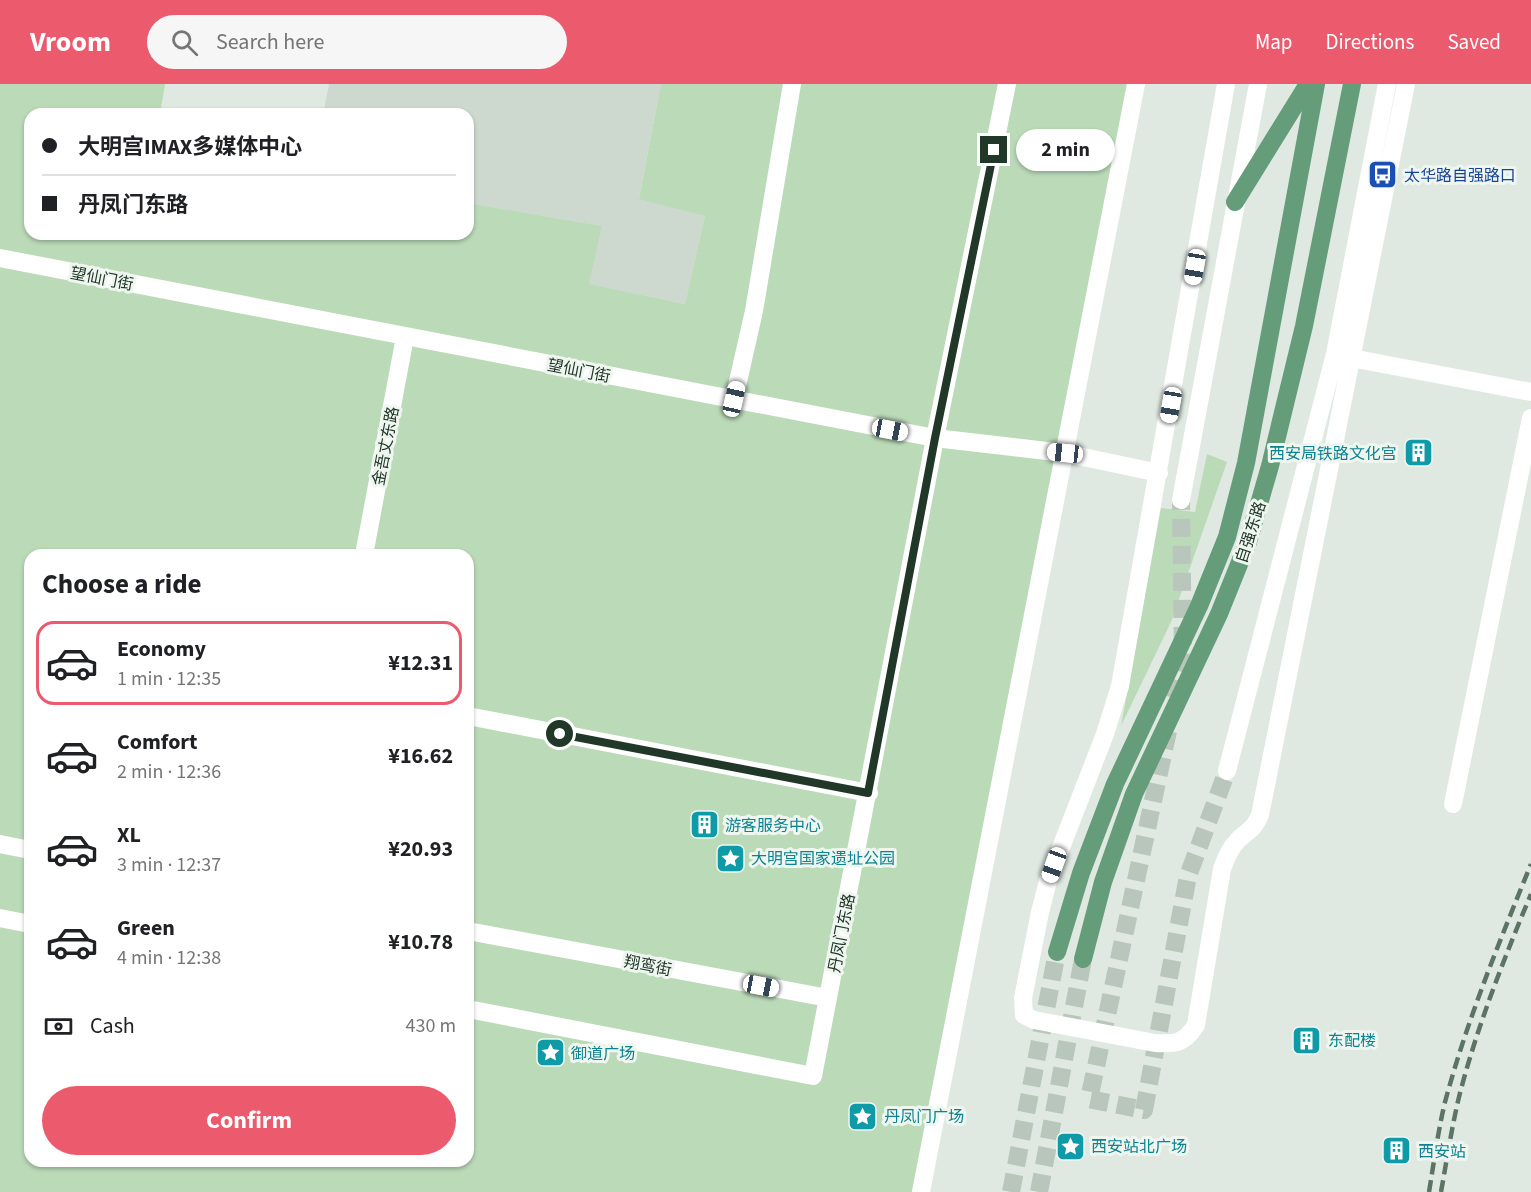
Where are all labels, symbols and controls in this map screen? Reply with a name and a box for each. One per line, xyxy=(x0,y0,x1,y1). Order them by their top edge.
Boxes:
search box xyxy=(147,15,567,69)
text: Vroom xyxy=(30,22,111,62)
icon: search xyxy=(168,26,201,59)
text: Search here xyxy=(216,26,324,58)
text: Map xyxy=(1255,27,1293,57)
text: Directions xyxy=(1326,27,1414,57)
text: Saved xyxy=(1447,27,1501,57)
callout: 2 min xyxy=(1015,129,1114,171)
text: 大明宫IMAX多媒体中心 xyxy=(78,131,302,163)
route end xyxy=(980,136,1007,163)
text: 2 min xyxy=(1041,136,1090,164)
bus stop icon: 太华路自强路口 xyxy=(1367,159,1399,191)
place label: 太华路自强路口 xyxy=(1404,165,1516,187)
text: 丹凤门东路 xyxy=(78,189,188,221)
car xyxy=(1183,248,1207,286)
street label: 望仙门街 xyxy=(68,262,135,296)
street label: 望仙门街 xyxy=(545,354,612,388)
car xyxy=(721,379,747,419)
car xyxy=(1159,386,1183,424)
street label: 金吾丈东路 xyxy=(368,405,404,488)
car xyxy=(871,418,909,442)
building icon: 西安局铁路文化宫 xyxy=(1402,437,1434,469)
car xyxy=(1046,442,1084,464)
place label: 西安局铁路文化宫 xyxy=(1269,443,1397,465)
street label: 自强东路 xyxy=(1231,498,1271,566)
text: Choose a ride xyxy=(42,565,202,604)
text: Economy xyxy=(117,633,206,665)
icon: car xyxy=(45,636,99,690)
text: ¥12.31 xyxy=(388,647,453,679)
text: 1 min · 12:35 xyxy=(117,665,221,693)
route start xyxy=(546,720,573,747)
text: Comfort xyxy=(117,726,198,758)
icon: car xyxy=(45,729,99,783)
text: ¥16.62 xyxy=(388,740,453,772)
text: 2 min · 12:36 xyxy=(117,758,221,786)
building icon: 游客服务中心 xyxy=(688,809,720,841)
place label: 游客服务中心 xyxy=(725,815,821,837)
text: XL xyxy=(117,819,141,851)
icon: car xyxy=(45,822,99,876)
text: ¥20.93 xyxy=(388,833,453,865)
place icon: 大明宫国家遗址公园 xyxy=(714,842,746,874)
car xyxy=(1039,845,1069,885)
place label: 大明宫国家遗址公园 xyxy=(751,848,895,870)
text: 3 min · 12:37 xyxy=(117,851,221,879)
street label: 丹凤门东路 xyxy=(824,892,860,975)
text: Green xyxy=(117,912,175,944)
icon: car xyxy=(45,915,99,969)
text: ¥10.78 xyxy=(388,926,453,958)
text: 4 min · 12:38 xyxy=(117,944,221,972)
street label: 翔鸾街 xyxy=(622,951,673,981)
car xyxy=(742,974,780,998)
icon: cash xyxy=(42,1010,75,1043)
text: Cash xyxy=(90,1010,135,1042)
text: 430 m xyxy=(406,1012,456,1040)
building icon: 东配楼 xyxy=(1291,1024,1323,1056)
place label: 东配楼 xyxy=(1328,1030,1376,1052)
place icon: 御道广场 xyxy=(534,1037,566,1069)
place label: 御道广场 xyxy=(571,1043,635,1065)
button: Confirm xyxy=(42,1086,456,1155)
place icon: 丹凤门广场 xyxy=(847,1100,879,1132)
place label: 丹凤门广场 xyxy=(884,1106,964,1128)
place icon: 西安站北广场 xyxy=(1054,1130,1086,1162)
building icon: 西安站 xyxy=(1381,1135,1413,1167)
place label: 西安站北广场 xyxy=(1091,1136,1187,1158)
place label: 西安站 xyxy=(1418,1141,1466,1163)

